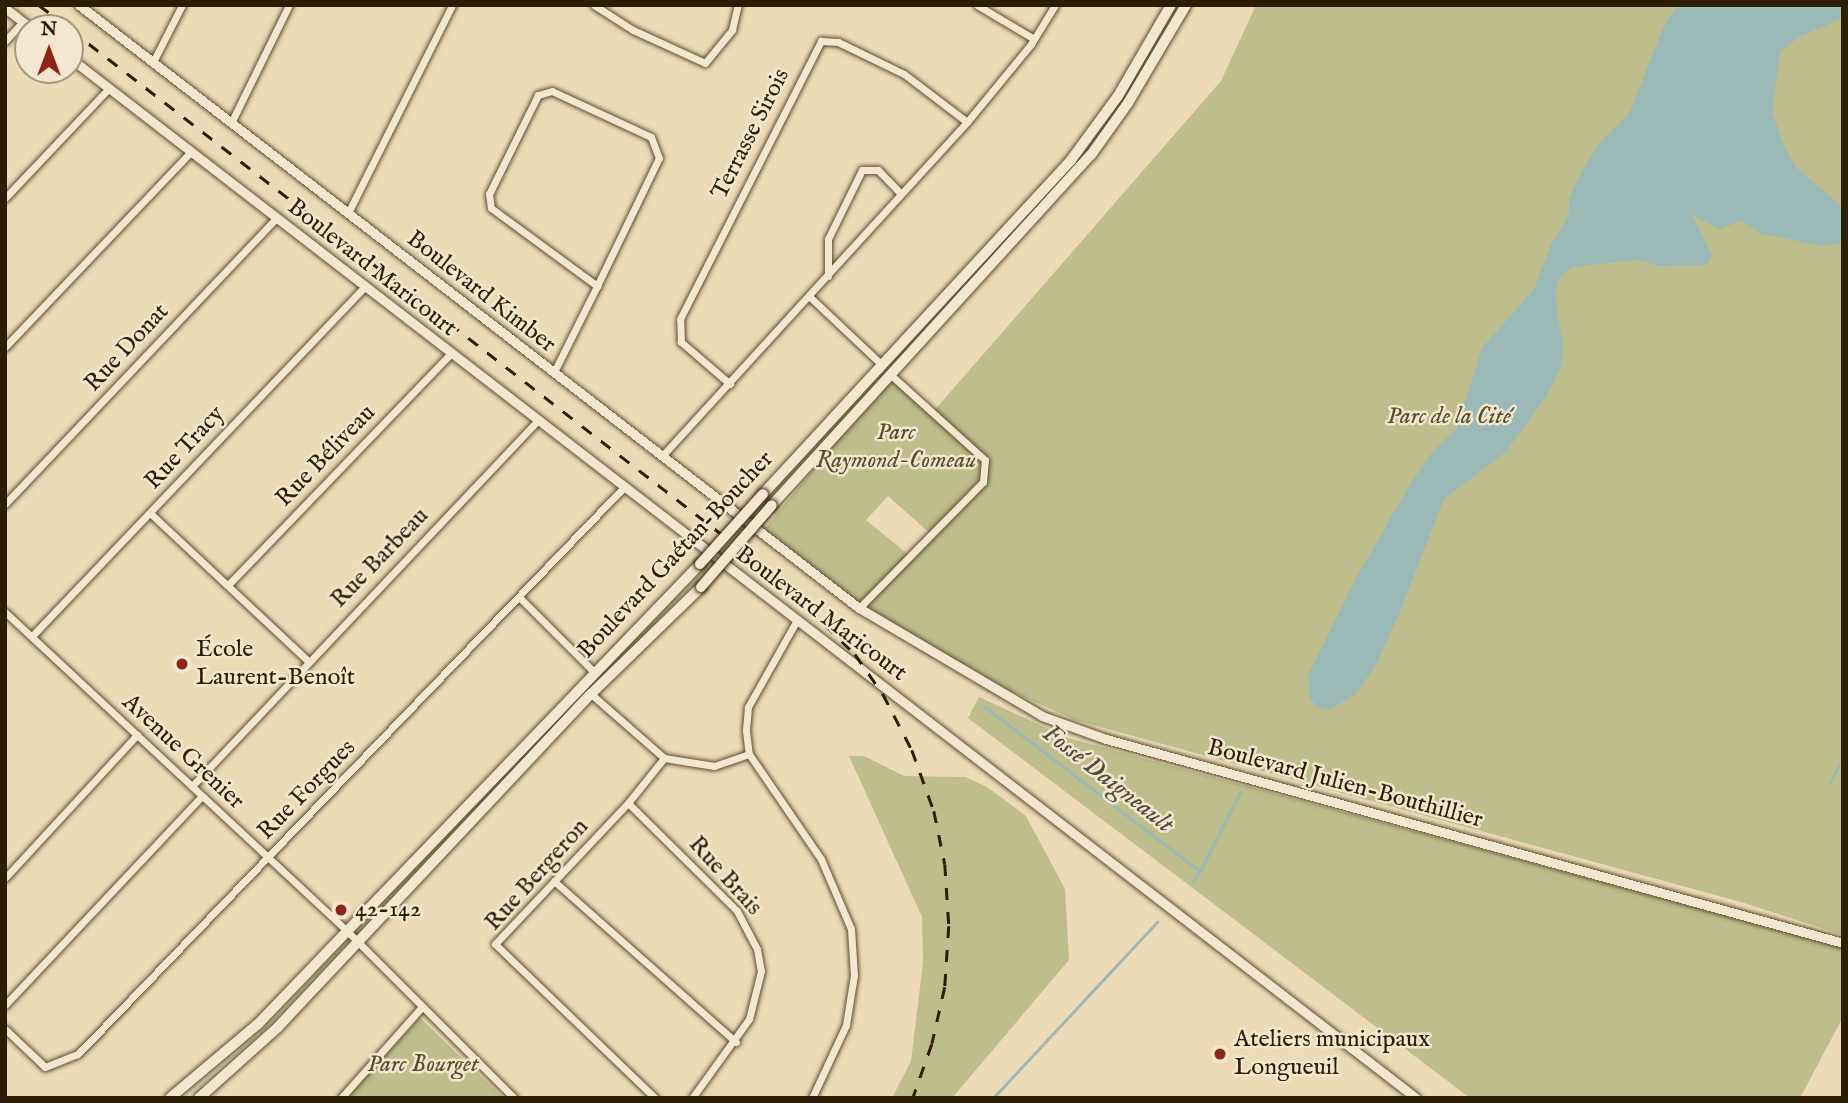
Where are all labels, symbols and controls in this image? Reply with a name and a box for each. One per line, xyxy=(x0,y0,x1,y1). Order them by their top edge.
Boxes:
north arrow xyxy=(14,14,84,84)
text: N xyxy=(41,18,57,42)
street label: Terrasse Sirois xyxy=(706,64,796,204)
street label: Boulevard Maricourt xyxy=(282,193,462,343)
street label: Boulevard Kimber xyxy=(401,225,561,359)
street label: Rue Donat xyxy=(79,298,175,398)
street label: Rue Béliveau xyxy=(270,399,382,513)
street label: Rue Tracy xyxy=(139,400,231,496)
park label: Parc de la Cité xyxy=(1387,403,1511,431)
park label: Parc Raymond-Comeau xyxy=(816,419,976,475)
street label: Boulevard Gaétan-Boucher xyxy=(572,445,780,665)
street label: Rue Barbeau xyxy=(325,502,435,614)
street label: Boulevard Maricourt xyxy=(730,540,912,688)
place label: École Laurent-Benoît xyxy=(196,636,355,692)
marker: École Laurent-Benoît xyxy=(174,656,190,672)
street label: Avenue Grenier xyxy=(116,688,250,816)
water label: Fossé Daigneault xyxy=(1036,718,1180,840)
street label: Boulevard Julien-Bouthillier xyxy=(1204,733,1486,835)
street label: Rue Forgues xyxy=(252,734,362,846)
street label: Rue Bergeron xyxy=(479,813,595,937)
street label: Rue Brais xyxy=(682,830,768,922)
place label: 42-142 xyxy=(355,896,421,924)
marker: 42-142 xyxy=(333,902,349,918)
place label: Ateliers municipaux Longueuil xyxy=(1234,1026,1430,1082)
marker: Ateliers municipaux Longueuil xyxy=(1212,1046,1228,1062)
park label: Parc Bourget xyxy=(367,1051,479,1079)

